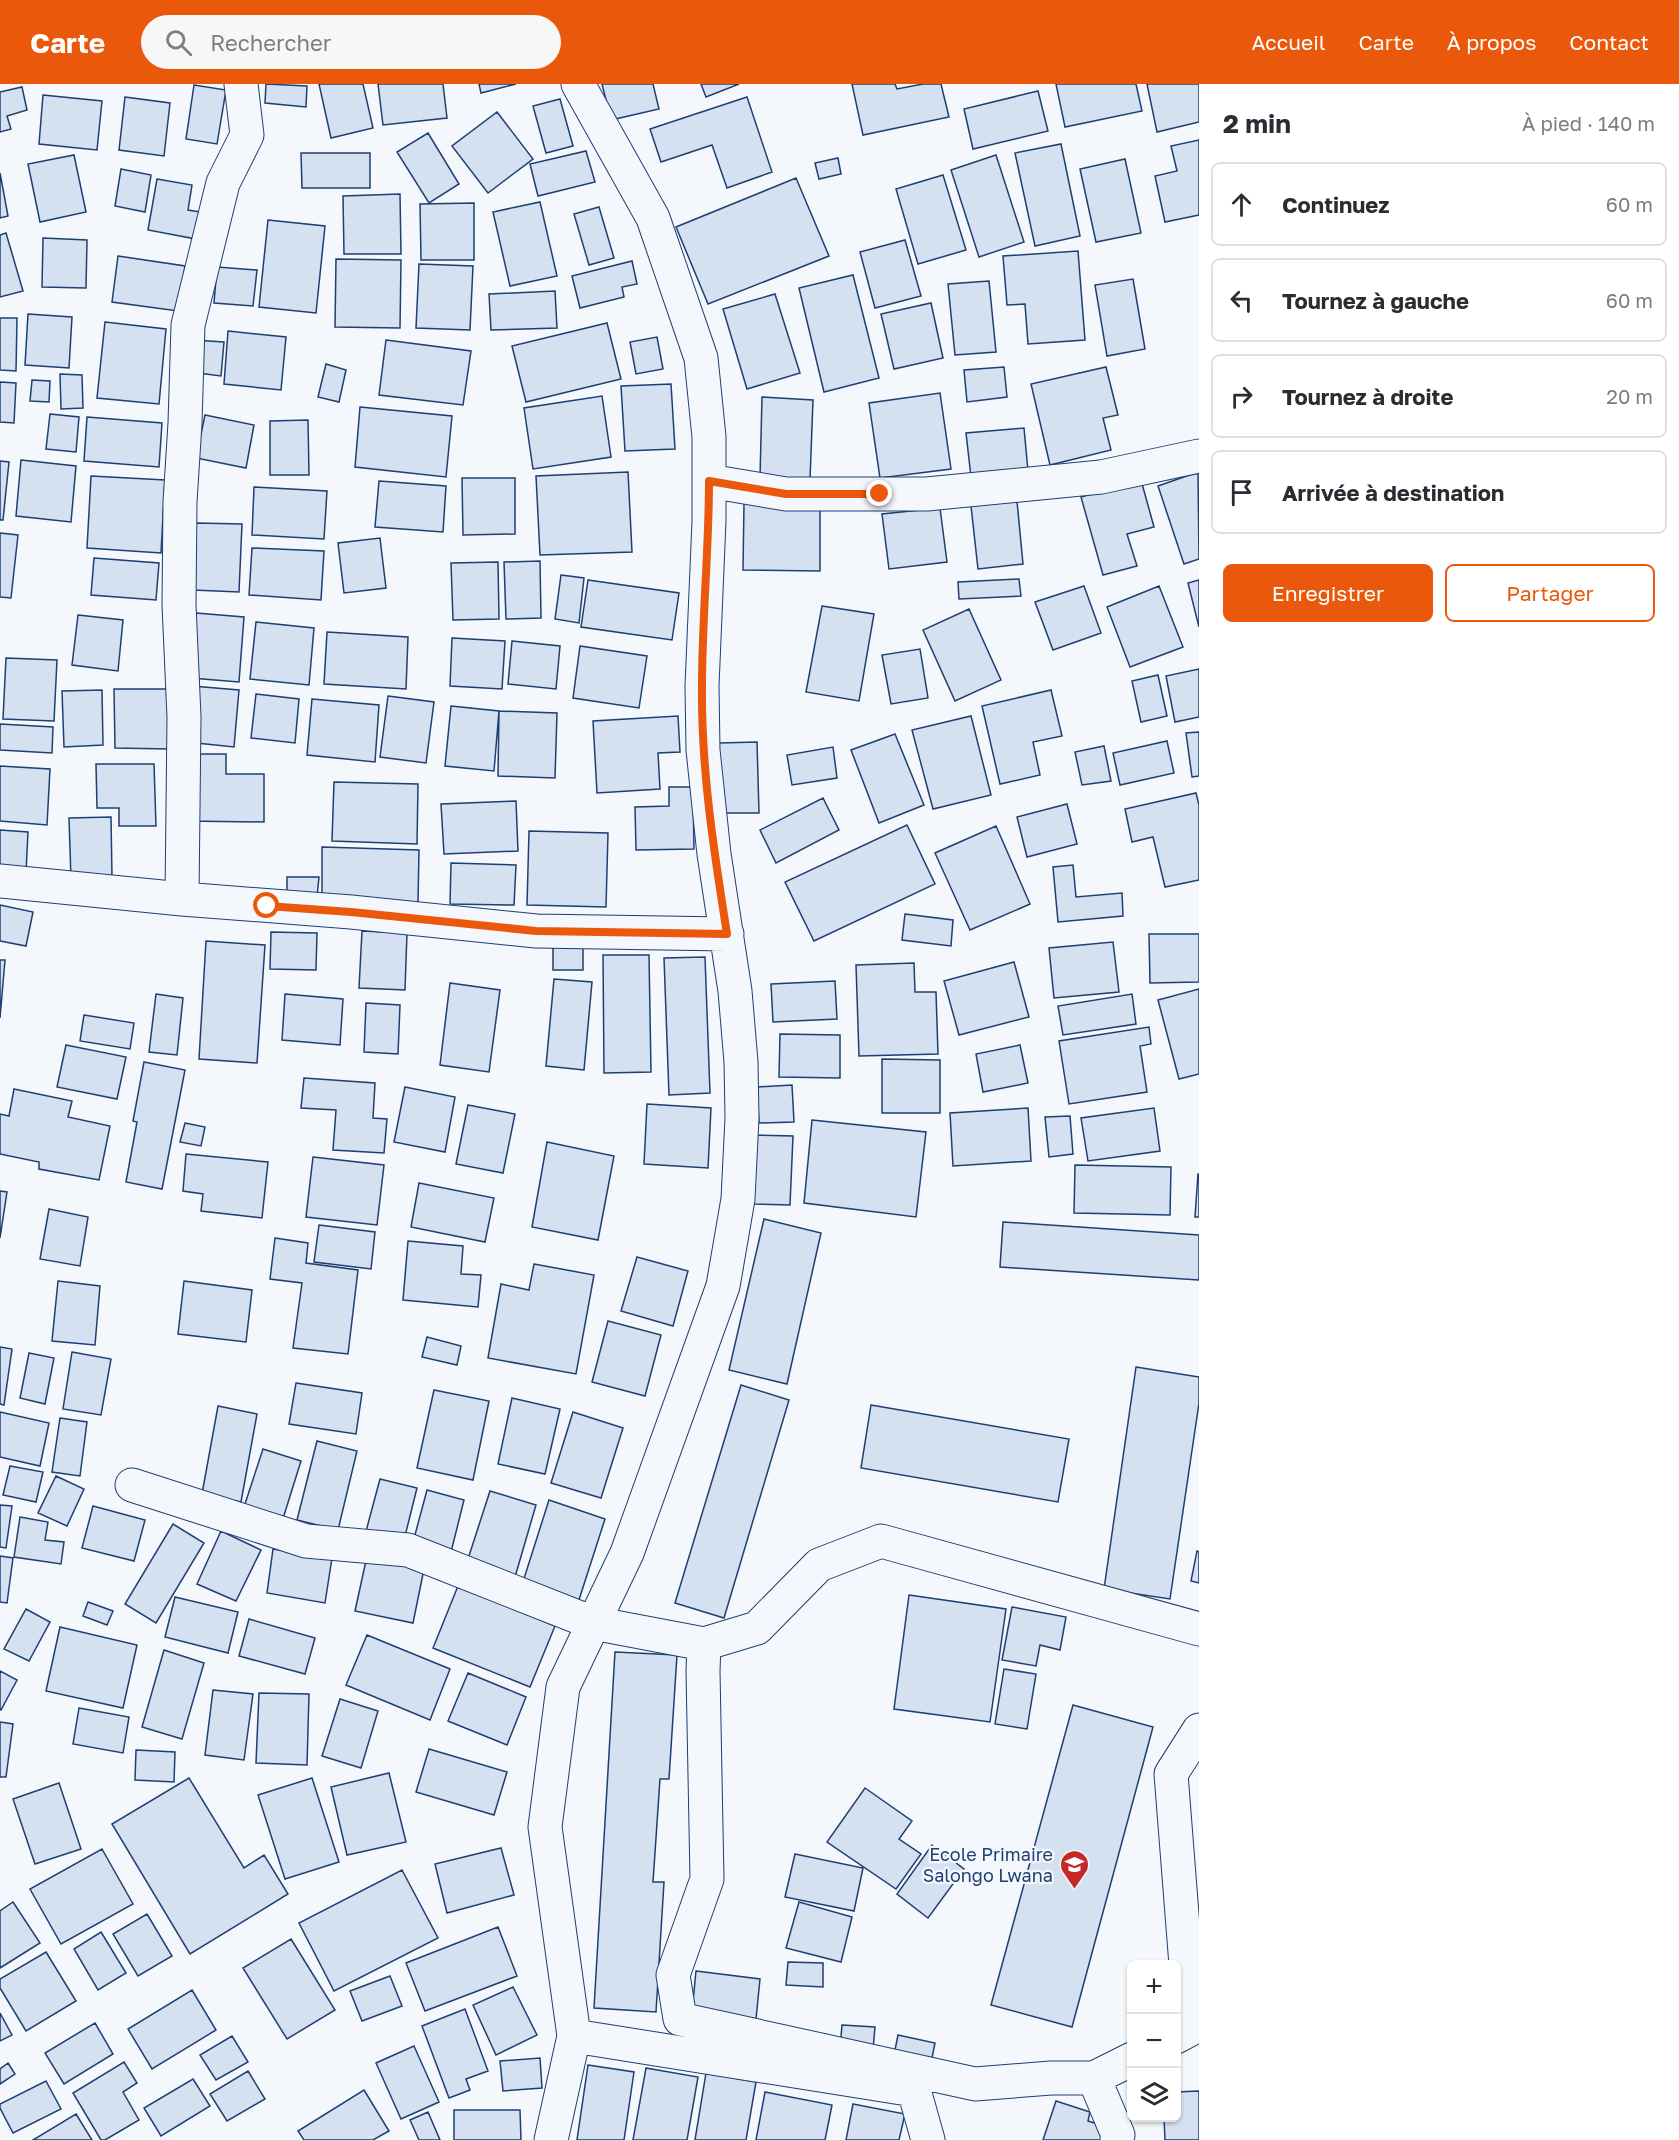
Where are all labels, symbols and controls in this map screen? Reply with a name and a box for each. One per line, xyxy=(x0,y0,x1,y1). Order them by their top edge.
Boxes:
search box xyxy=(141,15,561,69)
text: Carte xyxy=(30,26,105,59)
icon: search xyxy=(162,26,195,59)
text: Rechercher xyxy=(210,29,331,56)
text: Accueil xyxy=(1252,29,1325,55)
text: Carte xyxy=(1358,29,1414,55)
text: À propos xyxy=(1447,29,1536,55)
text: Contact xyxy=(1569,29,1649,55)
text: 2 min xyxy=(1223,108,1291,139)
text: À pied · 140 m xyxy=(1522,111,1655,135)
icon: ahead xyxy=(1225,188,1258,221)
text: Continuez xyxy=(1282,191,1389,218)
text: 60 m xyxy=(1606,192,1653,216)
icon: left xyxy=(1225,284,1258,317)
text: Tournez à gauche xyxy=(1282,287,1469,314)
text: 60 m xyxy=(1606,288,1653,312)
icon: right xyxy=(1225,380,1258,413)
text: Tournez à droite xyxy=(1282,383,1453,410)
text: 20 m xyxy=(1606,384,1653,408)
icon: arrive xyxy=(1225,476,1258,509)
text: Arrivée à destination xyxy=(1282,479,1504,506)
route end xyxy=(866,480,892,506)
button: Enregistrer xyxy=(1223,564,1433,622)
button: Partager xyxy=(1445,564,1655,622)
route start xyxy=(253,892,279,918)
place label: Ecole Primaire Salongo Lwana xyxy=(923,1843,1053,1886)
school or university icon: Ecole Primaire Salongo Lwana xyxy=(1058,1848,1090,1890)
map controls xyxy=(1127,1960,1181,2122)
button: + xyxy=(1127,1960,1181,2014)
button: − xyxy=(1127,2014,1181,2068)
button: layers xyxy=(1127,2068,1181,2122)

